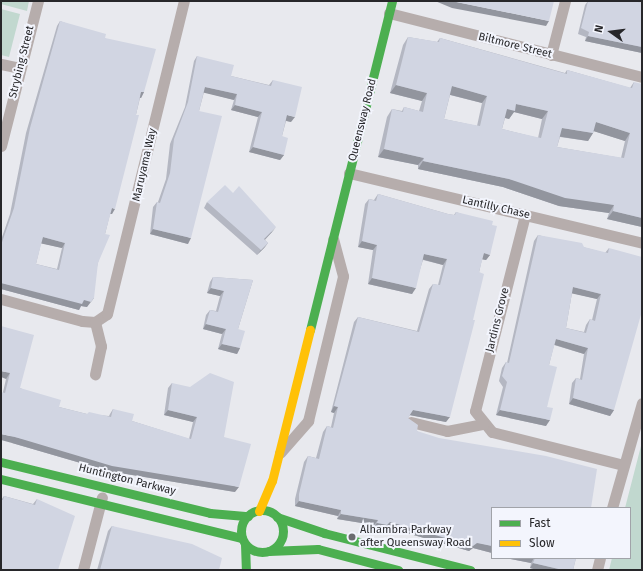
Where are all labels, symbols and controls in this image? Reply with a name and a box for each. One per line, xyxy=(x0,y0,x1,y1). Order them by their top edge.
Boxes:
north arrow xyxy=(591,12,631,52)
street label: Strybing Street xyxy=(7,24,37,100)
text: N xyxy=(592,24,606,34)
street label: Biltmore Street xyxy=(477,30,553,62)
street label: Queensway Road xyxy=(346,77,380,163)
street label: Maruyama Way xyxy=(130,127,160,203)
street label: Lantilly Chase xyxy=(461,194,531,222)
street label: Jardins Grove xyxy=(484,286,512,354)
street label: Huntington Parkway xyxy=(77,462,177,498)
legend xyxy=(491,507,631,559)
text: Fast xyxy=(529,516,551,530)
place label: Alhambra Parkway after Queensway Road xyxy=(360,524,471,550)
marker: Alhambra Parkway after Queensway Road xyxy=(347,532,357,542)
text: Slow xyxy=(529,536,555,550)

